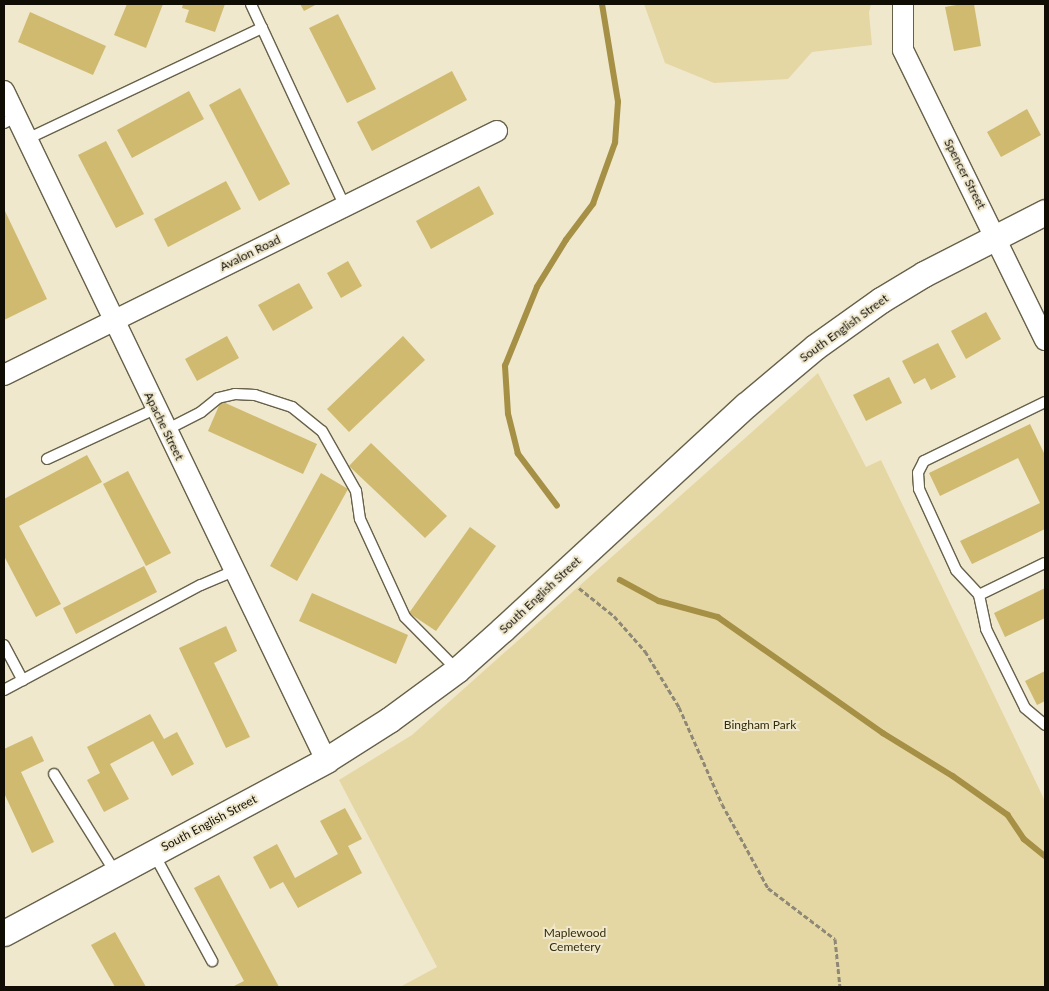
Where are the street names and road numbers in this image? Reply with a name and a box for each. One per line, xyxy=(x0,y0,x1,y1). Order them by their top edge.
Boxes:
street label: Spencer Street xyxy=(941,136,989,212)
street label: Avalon Road xyxy=(217,232,283,274)
street label: South English Street xyxy=(797,291,891,365)
street label: Apache Street xyxy=(141,389,187,463)
street label: South English Street xyxy=(496,554,584,636)
street label: South English Street xyxy=(159,792,259,854)

